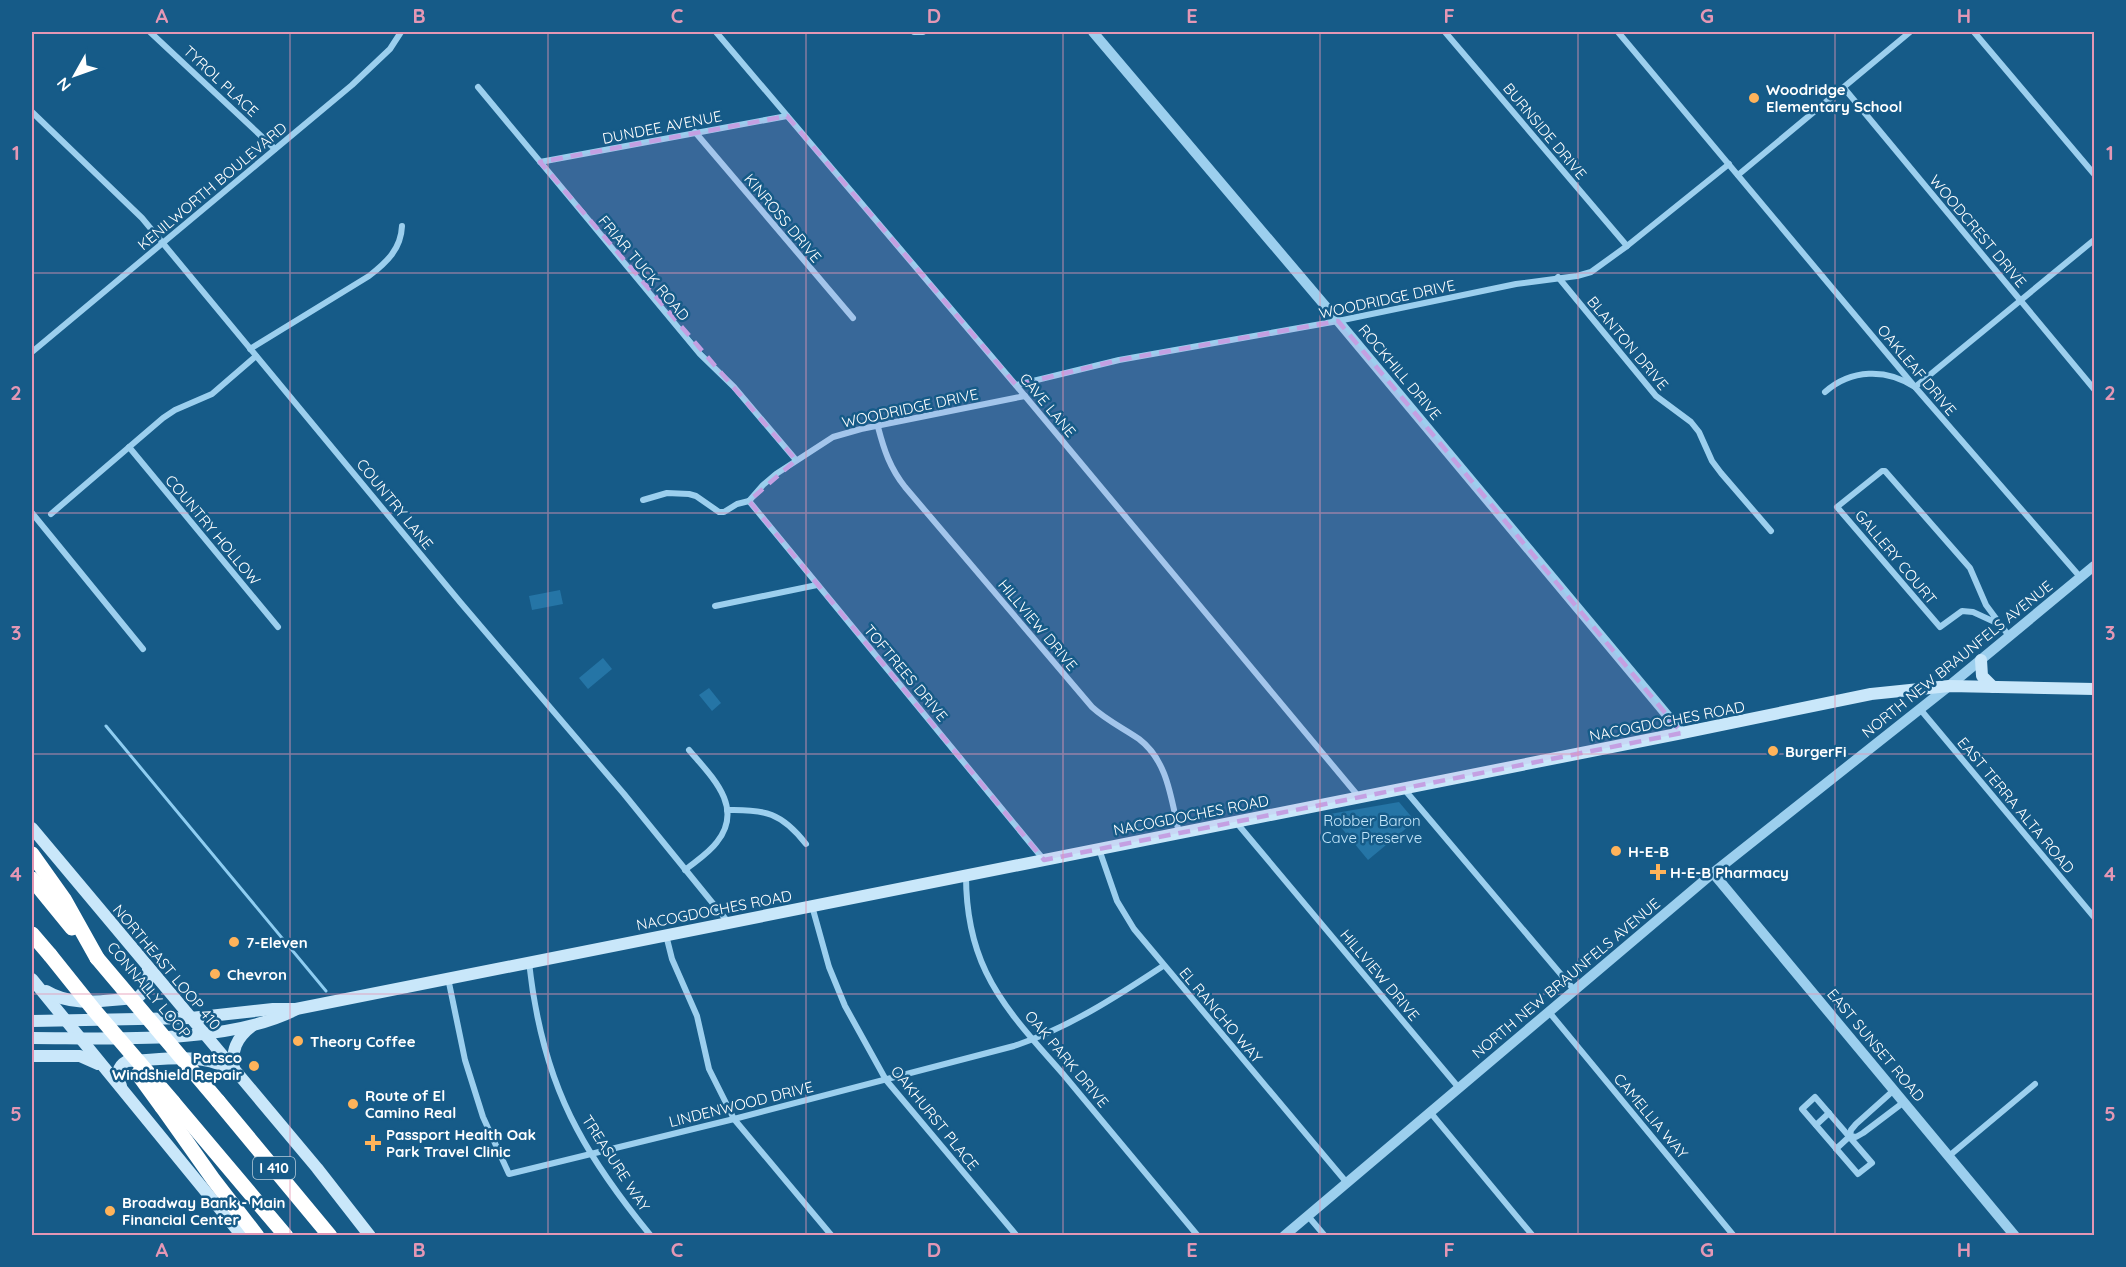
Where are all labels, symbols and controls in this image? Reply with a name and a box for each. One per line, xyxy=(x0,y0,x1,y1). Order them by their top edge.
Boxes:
text: A xyxy=(156,3,169,28)
text: B xyxy=(412,3,426,28)
text: C xyxy=(671,3,684,28)
text: D xyxy=(927,3,941,28)
text: E xyxy=(1186,3,1198,28)
text: F xyxy=(1443,3,1455,28)
text: G xyxy=(1700,3,1714,28)
text: H xyxy=(1957,3,1971,28)
street label: TYROL PLACE xyxy=(179,41,263,121)
north arrow xyxy=(45,45,105,105)
text: N xyxy=(52,74,75,96)
street label: BURNSIDE DRIVE xyxy=(1499,79,1591,183)
place label: Woodridge Elementary School xyxy=(1766,80,1902,116)
marker: Woodridge Elementary School xyxy=(1747,91,1761,105)
street label: DUNDEE AVENUE xyxy=(601,106,723,148)
street label: KENILWORTH BOULEVARD xyxy=(134,118,291,254)
text: 1 xyxy=(12,140,20,165)
text: 1 xyxy=(2106,140,2114,165)
street label: KINROSS DRIVE xyxy=(740,170,826,266)
street label: WOODCREST DRIVE xyxy=(1925,171,2031,291)
street label: FRIAR TUCK ROAD xyxy=(594,211,694,325)
street label: WOODRIDGE DRIVE xyxy=(1317,275,1457,323)
street label: BLANTON DRIVE xyxy=(1583,292,1673,394)
street label: ROCKHILL DRIVE xyxy=(1354,320,1446,424)
street label: OAKLEAF DRIVE xyxy=(1873,321,1961,419)
street label: CAVE LANE xyxy=(1016,369,1080,441)
text: 2 xyxy=(10,380,22,405)
text: 2 xyxy=(2104,380,2116,405)
street label: WOODRIDGE DRIVE xyxy=(840,384,980,432)
street label: COUNTRY LANE xyxy=(353,455,437,553)
street label: COUNTRY HOLLOW xyxy=(161,471,265,589)
street label: GALLERY COURT xyxy=(1851,506,1941,608)
street label: HILLVIEW DRIVE xyxy=(994,575,1082,675)
street label: NORTH NEW BRAUNFELS AVENUE xyxy=(1858,576,2056,742)
text: 3 xyxy=(11,620,21,645)
text: 3 xyxy=(2105,620,2115,645)
street label: TOFTREES DRIVE xyxy=(860,621,952,725)
street label: NACOGDOCHES ROAD xyxy=(1588,697,1747,745)
street label: EAST TERRA ALTA ROAD xyxy=(1953,733,2079,877)
place label: BurgerFi xyxy=(1785,742,1847,761)
marker: BurgerFi xyxy=(1766,744,1780,758)
street label: NACOGDOCHES ROAD xyxy=(1112,791,1271,839)
park label: Robber Baron Cave Preserve xyxy=(1322,811,1422,847)
place label: H-E-B xyxy=(1628,842,1669,861)
marker: H-E-B xyxy=(1609,844,1623,858)
text: 4 xyxy=(10,861,22,886)
text: 4 xyxy=(2104,861,2116,886)
place label: H-E-B Pharmacy xyxy=(1670,863,1789,882)
marker: H-E-B Pharmacy xyxy=(1651,865,1665,879)
street label: NACOGDOCHES ROAD xyxy=(635,886,794,934)
street label: NORTH NEW BRAUNFELS AVENUE xyxy=(1468,894,1664,1062)
street label: NORTHEAST LOOP 410 xyxy=(109,900,225,1034)
street label: HILLVIEW DRIVE xyxy=(1336,925,1424,1025)
place label: 7-Eleven xyxy=(246,933,308,952)
marker: 7-Eleven xyxy=(227,935,241,949)
street label: CONNALLY LOOP xyxy=(103,938,195,1042)
street label: EL RANCHO WAY xyxy=(1175,963,1267,1067)
place label: Chevron xyxy=(227,965,287,984)
marker: Chevron xyxy=(208,967,222,981)
street label: EAST SUNSET ROAD xyxy=(1823,985,1929,1106)
street label: OAK PARK DRIVE xyxy=(1021,1007,1113,1111)
place label: Theory Coffee xyxy=(310,1032,416,1051)
marker: Theory Coffee xyxy=(291,1034,305,1048)
place label: Patsco Windshield Repair xyxy=(112,1048,242,1084)
marker: Patsco Windshield Repair xyxy=(247,1059,261,1073)
street label: OAKHURST PLACE xyxy=(887,1062,983,1174)
street label: CAMELLIA WAY xyxy=(1610,1069,1693,1163)
street label: LINDENWOOD DRIVE xyxy=(667,1077,815,1131)
place label: Route of El Camino Real xyxy=(365,1086,456,1122)
marker: Route of El Camino Real xyxy=(346,1097,360,1111)
text: 5 xyxy=(10,1101,22,1126)
text: 5 xyxy=(2104,1101,2116,1126)
street label: TREASURE WAY xyxy=(578,1111,654,1215)
place label: Passport Health Oak Park Travel Clinic xyxy=(386,1125,536,1161)
marker: Passport Health Oak Park Travel Clinic xyxy=(364,1134,382,1152)
road number: I 410 xyxy=(253,1157,295,1179)
place label: Broadway Bank - Main Financial Center xyxy=(122,1193,285,1229)
marker: Broadway Bank - Main Financial Center xyxy=(103,1204,117,1218)
text: A xyxy=(156,1237,169,1262)
text: B xyxy=(412,1237,426,1262)
text: C xyxy=(671,1237,684,1262)
text: D xyxy=(927,1237,941,1262)
text: E xyxy=(1186,1237,1198,1262)
text: F xyxy=(1443,1237,1455,1262)
text: G xyxy=(1700,1237,1714,1262)
text: H xyxy=(1957,1237,1971,1262)

